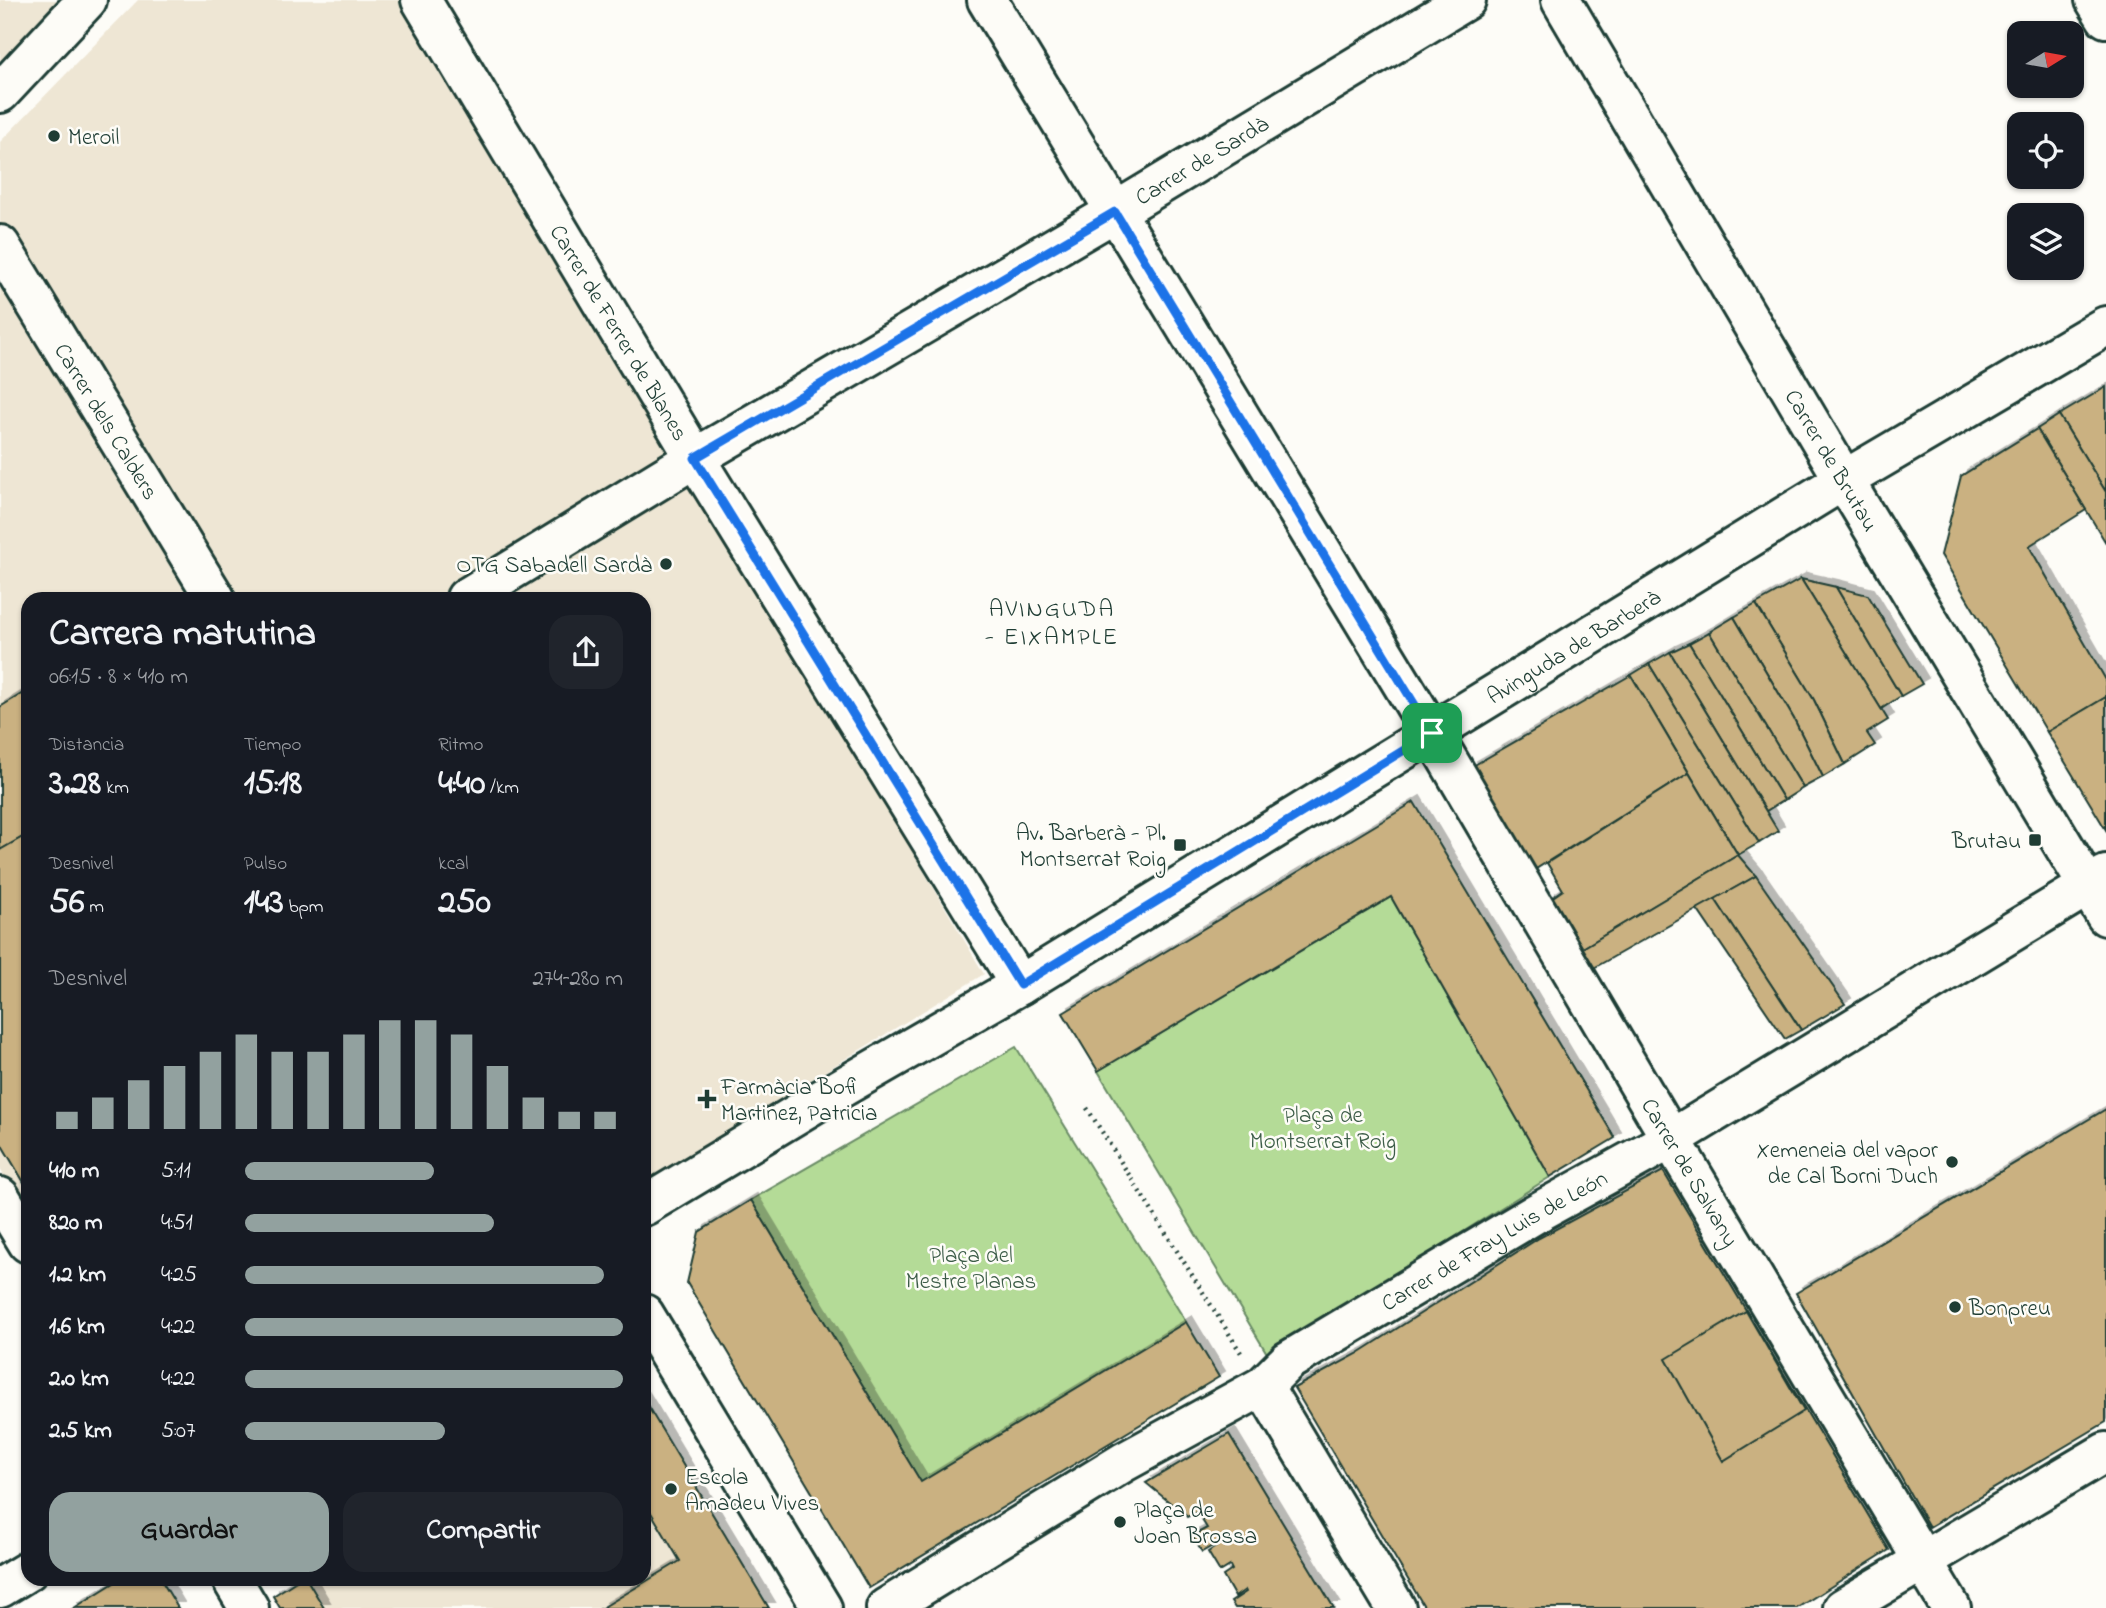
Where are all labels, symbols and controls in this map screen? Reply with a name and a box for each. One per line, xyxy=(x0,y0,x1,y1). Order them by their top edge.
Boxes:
north arrow xyxy=(2007,21,2084,98)
map controls xyxy=(2007,21,2084,280)
street label: Carrer de Sardà xyxy=(1130,109,1276,215)
button: locate xyxy=(2007,112,2084,189)
place label: Meroil xyxy=(68,122,119,155)
marker: Meroil xyxy=(46,128,62,144)
button: layers xyxy=(2007,203,2084,280)
street label: Carrer de Ferrer de Blanes xyxy=(540,219,695,448)
street label: Carrer dels Calders xyxy=(45,338,165,507)
street label: Carrer de Brutau xyxy=(1775,384,1885,539)
place label: OTG Sabadell Sardà xyxy=(456,550,652,583)
marker: OTG Sabadell Sardà xyxy=(658,556,674,572)
street label: Avinguda de Barberà xyxy=(1481,582,1668,714)
district label: AVINGUDA - EIXAMPLE xyxy=(985,593,1119,656)
text: Carrera matutina xyxy=(49,607,316,663)
button: share xyxy=(549,615,623,689)
text: 06:15 · 8 × 410 m xyxy=(49,661,188,694)
pin xyxy=(1402,703,1462,763)
icon: arrive xyxy=(1413,714,1451,752)
text: Distancia xyxy=(49,732,124,759)
text: Tiempo xyxy=(244,732,301,759)
text: Ritmo xyxy=(438,732,483,759)
text: 3.28 xyxy=(49,759,101,810)
text: 15:18 xyxy=(244,759,302,810)
text: 4:40 xyxy=(438,759,485,810)
text: km xyxy=(101,775,129,802)
text: /km xyxy=(485,775,519,802)
place label: Av. Barberà - Pl. Montserrat Roig xyxy=(1016,818,1166,878)
place label: Brutau xyxy=(1951,826,2021,859)
marker: Brutau xyxy=(2027,832,2043,848)
marker: Av. Barberà - Pl. Montserrat Roig xyxy=(1172,837,1188,853)
text: Desnivel xyxy=(49,851,114,878)
text: Pulso xyxy=(244,851,287,878)
text: kcal xyxy=(438,851,469,878)
text: 56 xyxy=(49,878,84,929)
text: 143 xyxy=(244,878,284,929)
text: 250 xyxy=(438,878,491,929)
text: m xyxy=(84,894,104,921)
text: bpm xyxy=(284,894,324,921)
text: Desnivel xyxy=(49,963,127,996)
text: 274–280 m xyxy=(532,963,623,996)
place label: Farmàcia Bofi Martinez, Patricia xyxy=(720,1072,878,1131)
marker: Farmàcia Bofi Martinez, Patricia xyxy=(699,1091,715,1107)
street label: Carrer de Salvany xyxy=(1631,1093,1746,1255)
park label: Plaça de Montserrat Roig xyxy=(1250,1100,1396,1160)
place label: Xemeneia del vapor de Cal Borni Duch xyxy=(1757,1135,1939,1194)
marker: Xemeneia del vapor de Cal Borni Duch xyxy=(1944,1154,1960,1170)
text: 410 m xyxy=(49,1155,99,1188)
text: 5:11 xyxy=(161,1155,191,1188)
street label: Carrer de Fray Luis de León xyxy=(1376,1163,1614,1321)
text: 820 m xyxy=(49,1207,103,1240)
text: 4:51 xyxy=(161,1207,193,1240)
park label: Plaça del Mestre Planas xyxy=(906,1240,1036,1299)
text: 1.2 km xyxy=(49,1259,106,1292)
text: 4:25 xyxy=(161,1259,197,1292)
place label: Bonpreu xyxy=(1968,1293,2051,1326)
marker: Bonpreu xyxy=(1947,1299,1963,1315)
text: 1.6 km xyxy=(49,1311,105,1344)
text: 4:22 xyxy=(161,1311,195,1344)
text: 2.0 km xyxy=(49,1363,109,1396)
text: 4:22 xyxy=(161,1363,195,1396)
text: 2.5 km xyxy=(49,1415,112,1448)
text: 5:07 xyxy=(161,1415,196,1448)
place label: Escola Amadeu Vives xyxy=(685,1462,819,1521)
marker: Escola Amadeu Vives xyxy=(663,1481,679,1497)
button: Guardar xyxy=(49,1492,329,1572)
button: Compartir xyxy=(343,1492,623,1572)
place label: Plaça de Joan Brossa xyxy=(1134,1495,1257,1554)
marker: Plaça de Joan Brossa xyxy=(1112,1514,1128,1530)

